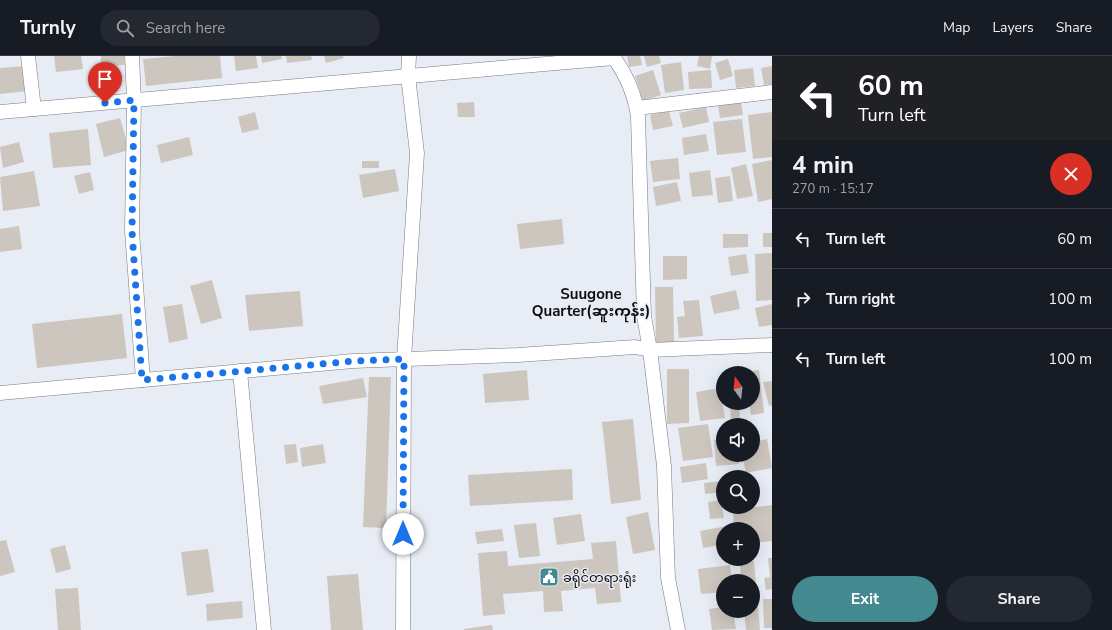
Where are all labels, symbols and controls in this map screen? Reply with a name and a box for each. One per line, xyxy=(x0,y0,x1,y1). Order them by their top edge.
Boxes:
search box xyxy=(100,10,380,46)
text: Turnly xyxy=(20,15,76,41)
icon: search xyxy=(114,17,136,39)
text: Search here xyxy=(146,18,225,38)
text: Map xyxy=(943,18,970,37)
text: Layers xyxy=(992,18,1034,37)
text: Share xyxy=(1056,18,1092,37)
pin xyxy=(88,62,122,103)
text: 60 m xyxy=(858,67,924,105)
icon: arrive xyxy=(94,68,116,90)
icon: left xyxy=(792,72,844,124)
text: Turn left xyxy=(858,103,926,127)
text: 4 min xyxy=(792,149,854,181)
button: close xyxy=(1050,153,1092,195)
text: 270 m · 15:17 xyxy=(792,180,874,198)
icon: left xyxy=(792,228,814,250)
text: Turn left xyxy=(826,229,885,249)
text: 60 m xyxy=(1057,229,1092,249)
district label: Suugone Quarter(ဆူးကုန်း) xyxy=(532,284,650,323)
icon: right xyxy=(792,288,814,310)
text: Turn right xyxy=(826,289,895,309)
text: 100 m xyxy=(1048,289,1092,309)
icon: left xyxy=(792,348,814,370)
text: Turn left xyxy=(826,349,885,369)
text: 100 m xyxy=(1048,349,1092,369)
north arrow xyxy=(716,366,760,410)
map controls xyxy=(716,366,760,618)
button: sound xyxy=(716,418,760,462)
button: search xyxy=(716,470,760,514)
position arrow xyxy=(382,513,424,555)
button: + xyxy=(716,522,760,566)
public building icon: ခရိုင်တရားရုံး xyxy=(538,566,560,588)
place label: ခရိုင်တရားရုံး xyxy=(563,569,636,588)
button: − xyxy=(716,574,760,618)
button: Exit xyxy=(792,576,938,622)
button: Share xyxy=(946,576,1092,622)

